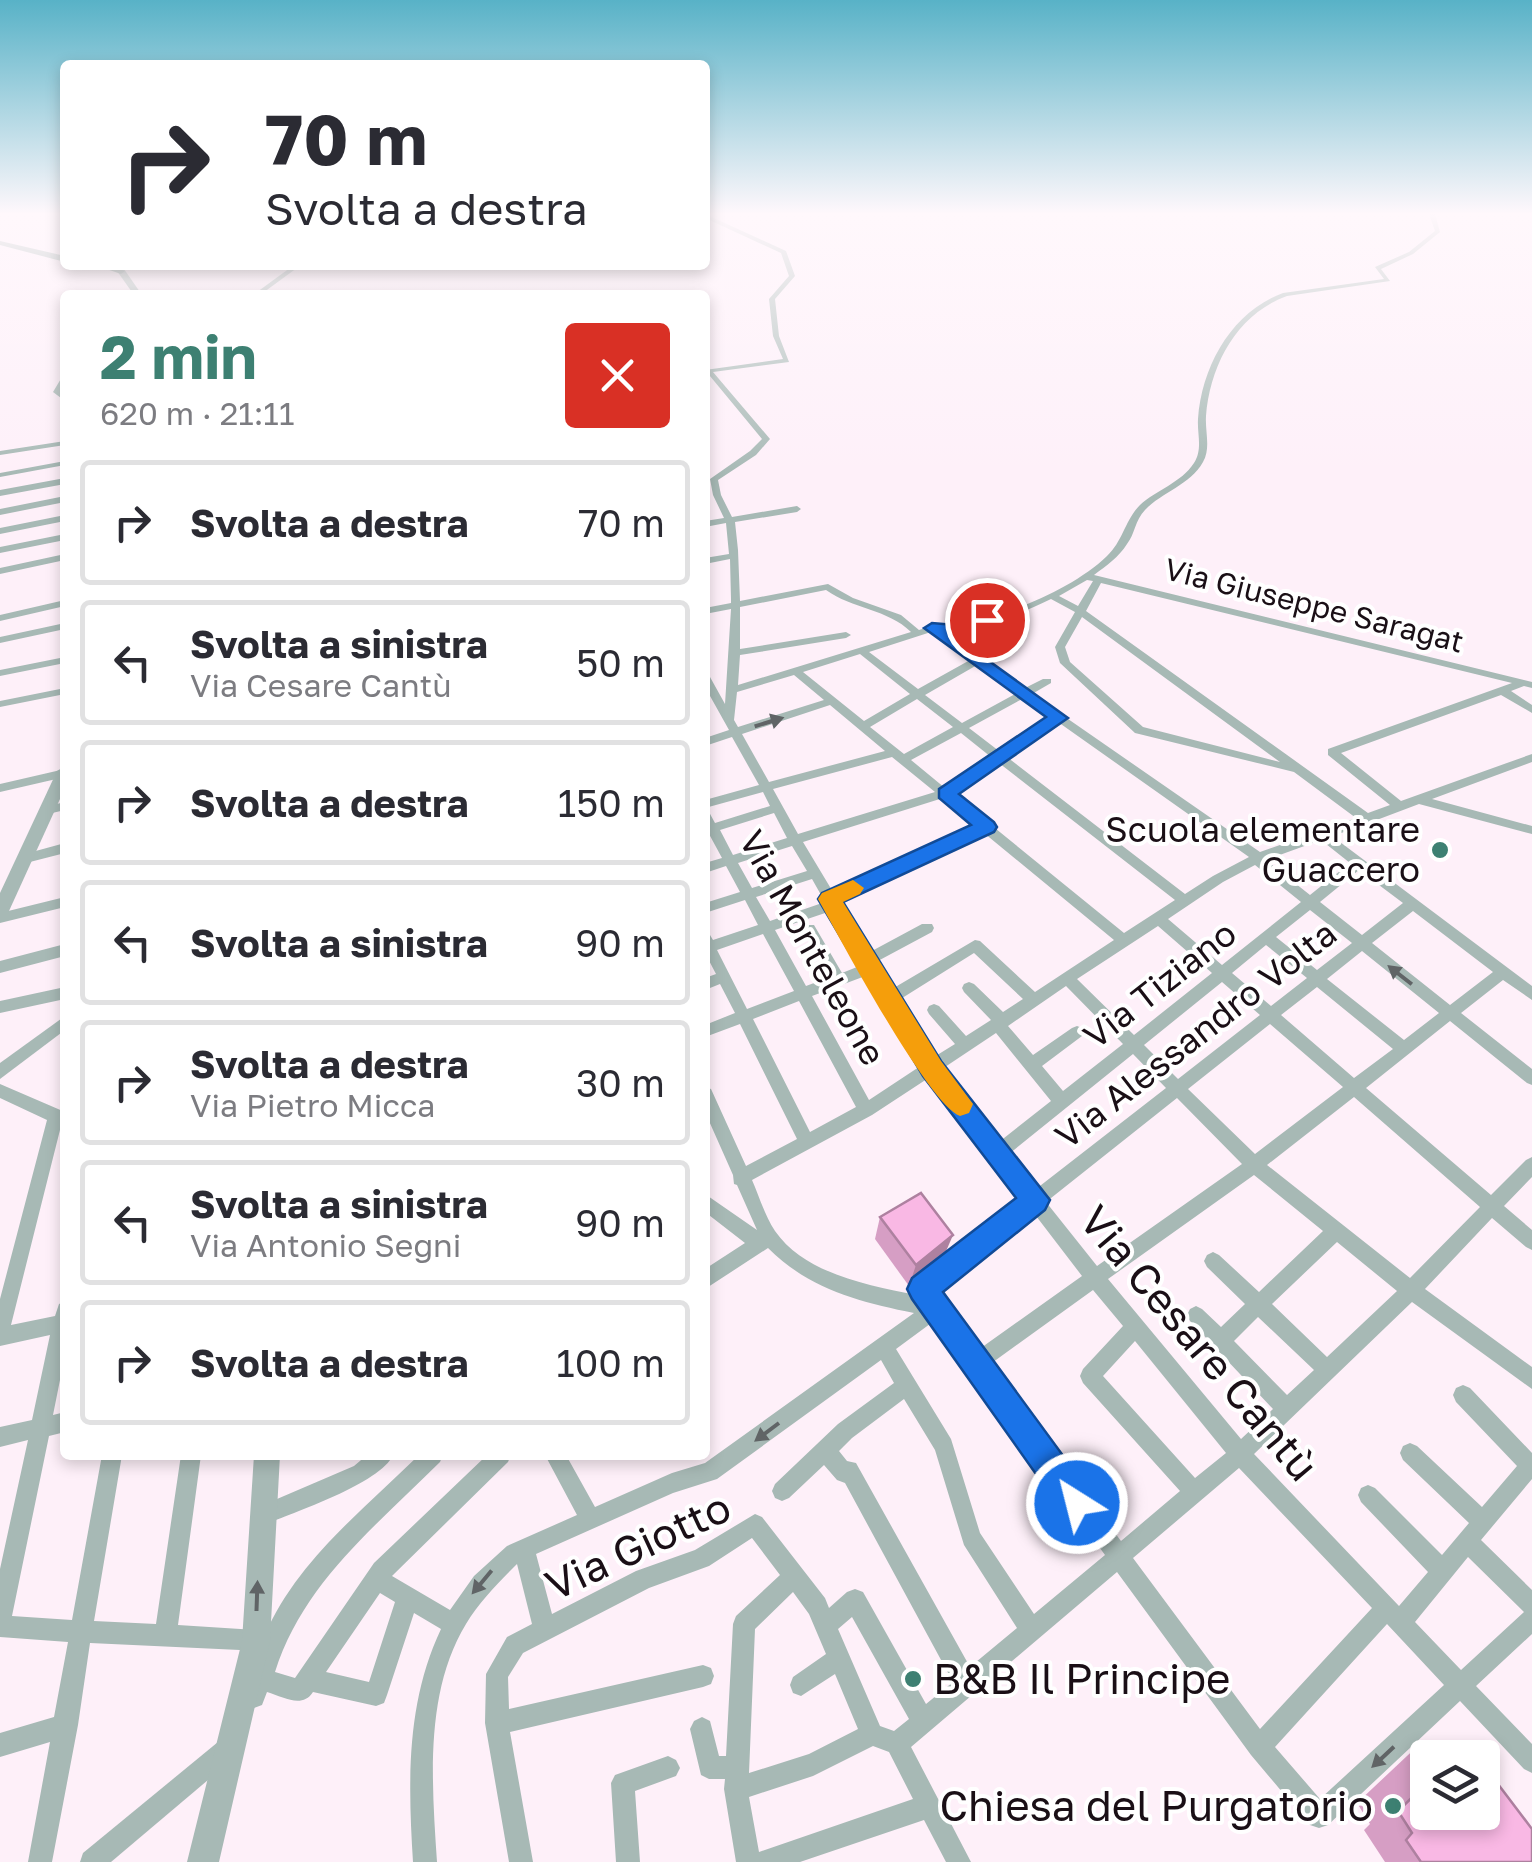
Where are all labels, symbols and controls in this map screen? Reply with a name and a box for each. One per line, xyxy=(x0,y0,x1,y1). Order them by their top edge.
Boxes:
text: 70 m xyxy=(265,96,427,180)
icon: right xyxy=(100,100,230,230)
text: Svolta a destra xyxy=(265,181,588,235)
text: 2 min xyxy=(100,320,257,392)
button: close xyxy=(565,323,670,428)
text: 620 m · 21:11 xyxy=(100,394,294,432)
icon: right xyxy=(105,495,160,550)
text: Svolta a destra xyxy=(190,500,469,545)
text: 70 m xyxy=(578,500,665,545)
street label: Via Giuseppe Saragat xyxy=(1161,550,1467,660)
pin xyxy=(945,578,1030,663)
icon: arrive xyxy=(960,593,1015,648)
text: Svolta a sinistra xyxy=(190,621,488,666)
icon: left xyxy=(105,635,160,690)
text: 50 m xyxy=(576,640,665,685)
text: Via Cesare Cantù xyxy=(190,666,452,704)
one-way arrow xyxy=(754,714,785,729)
icon: right xyxy=(105,775,160,830)
text: Svolta a destra xyxy=(190,780,469,825)
text: 150 m xyxy=(558,780,665,825)
place label: Scuola elementare Guaccero xyxy=(1105,808,1420,890)
street label: Via Monteleone xyxy=(731,823,895,1072)
marker: Scuola elementare Guaccero xyxy=(1429,839,1451,861)
street label: Via Alessandro Volta xyxy=(1047,912,1344,1157)
street label: Via Tiziano xyxy=(1075,912,1244,1057)
icon: left xyxy=(105,915,160,970)
text: Svolta a sinistra xyxy=(190,920,488,965)
text: 90 m xyxy=(575,920,665,965)
one-way arrow xyxy=(1387,965,1413,985)
text: Svolta a destra xyxy=(190,1041,469,1086)
icon: right xyxy=(105,1055,160,1110)
text: 30 m xyxy=(576,1060,665,1105)
text: Via Pietro Micca xyxy=(190,1086,435,1124)
text: Svolta a sinistra xyxy=(190,1181,488,1226)
icon: left xyxy=(105,1195,160,1250)
street label: Via Cesare Cantù xyxy=(1070,1195,1329,1490)
text: 90 m xyxy=(575,1200,665,1245)
text: Via Antonio Segni xyxy=(190,1226,461,1264)
icon: right xyxy=(105,1335,160,1390)
text: Svolta a destra xyxy=(190,1340,469,1385)
text: 100 m xyxy=(556,1340,665,1385)
one-way arrow xyxy=(754,1422,780,1442)
position arrow xyxy=(1025,1451,1129,1555)
street label: Via Giotto xyxy=(537,1481,738,1610)
one-way arrow xyxy=(472,1570,494,1595)
one-way arrow xyxy=(249,1579,265,1611)
place label: B&B Il Principe xyxy=(933,1653,1230,1703)
marker: B&B Il Principe xyxy=(902,1668,924,1690)
map controls xyxy=(1410,1740,1500,1830)
button: layers xyxy=(1410,1740,1500,1830)
one-way arrow xyxy=(1371,1745,1396,1767)
place label: Chiesa del Purgatorio xyxy=(940,1780,1373,1830)
marker: Chiesa del Purgatorio xyxy=(1382,1795,1404,1817)

